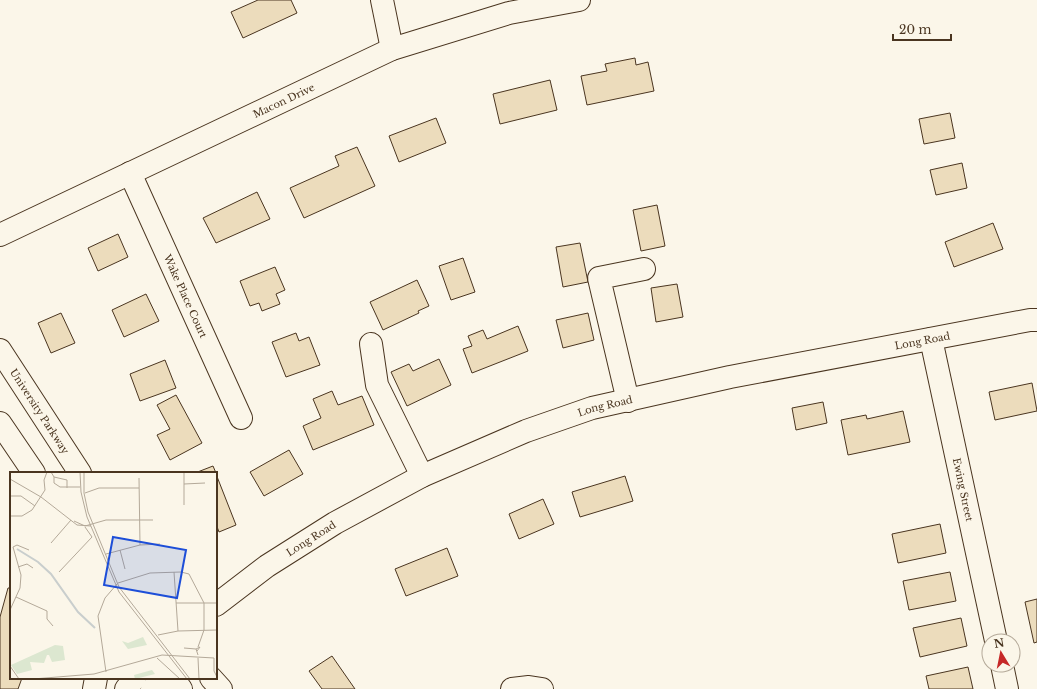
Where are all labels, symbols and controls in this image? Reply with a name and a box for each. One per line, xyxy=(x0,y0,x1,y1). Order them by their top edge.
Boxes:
scale bar xyxy=(893,16,951,42)
text: 20 m xyxy=(899,22,931,37)
street label: Macon Drive xyxy=(251,80,317,121)
street label: Wake Place Court xyxy=(161,251,210,340)
street label: Long Road xyxy=(894,329,951,352)
street label: University Parkway xyxy=(7,366,73,457)
street label: Long Road xyxy=(576,393,634,419)
street label: Ewing Street xyxy=(950,456,977,523)
inset map xyxy=(10,472,217,679)
street label: Long Road xyxy=(284,518,338,559)
north arrow xyxy=(981,633,1021,673)
text: N xyxy=(993,635,1006,651)

